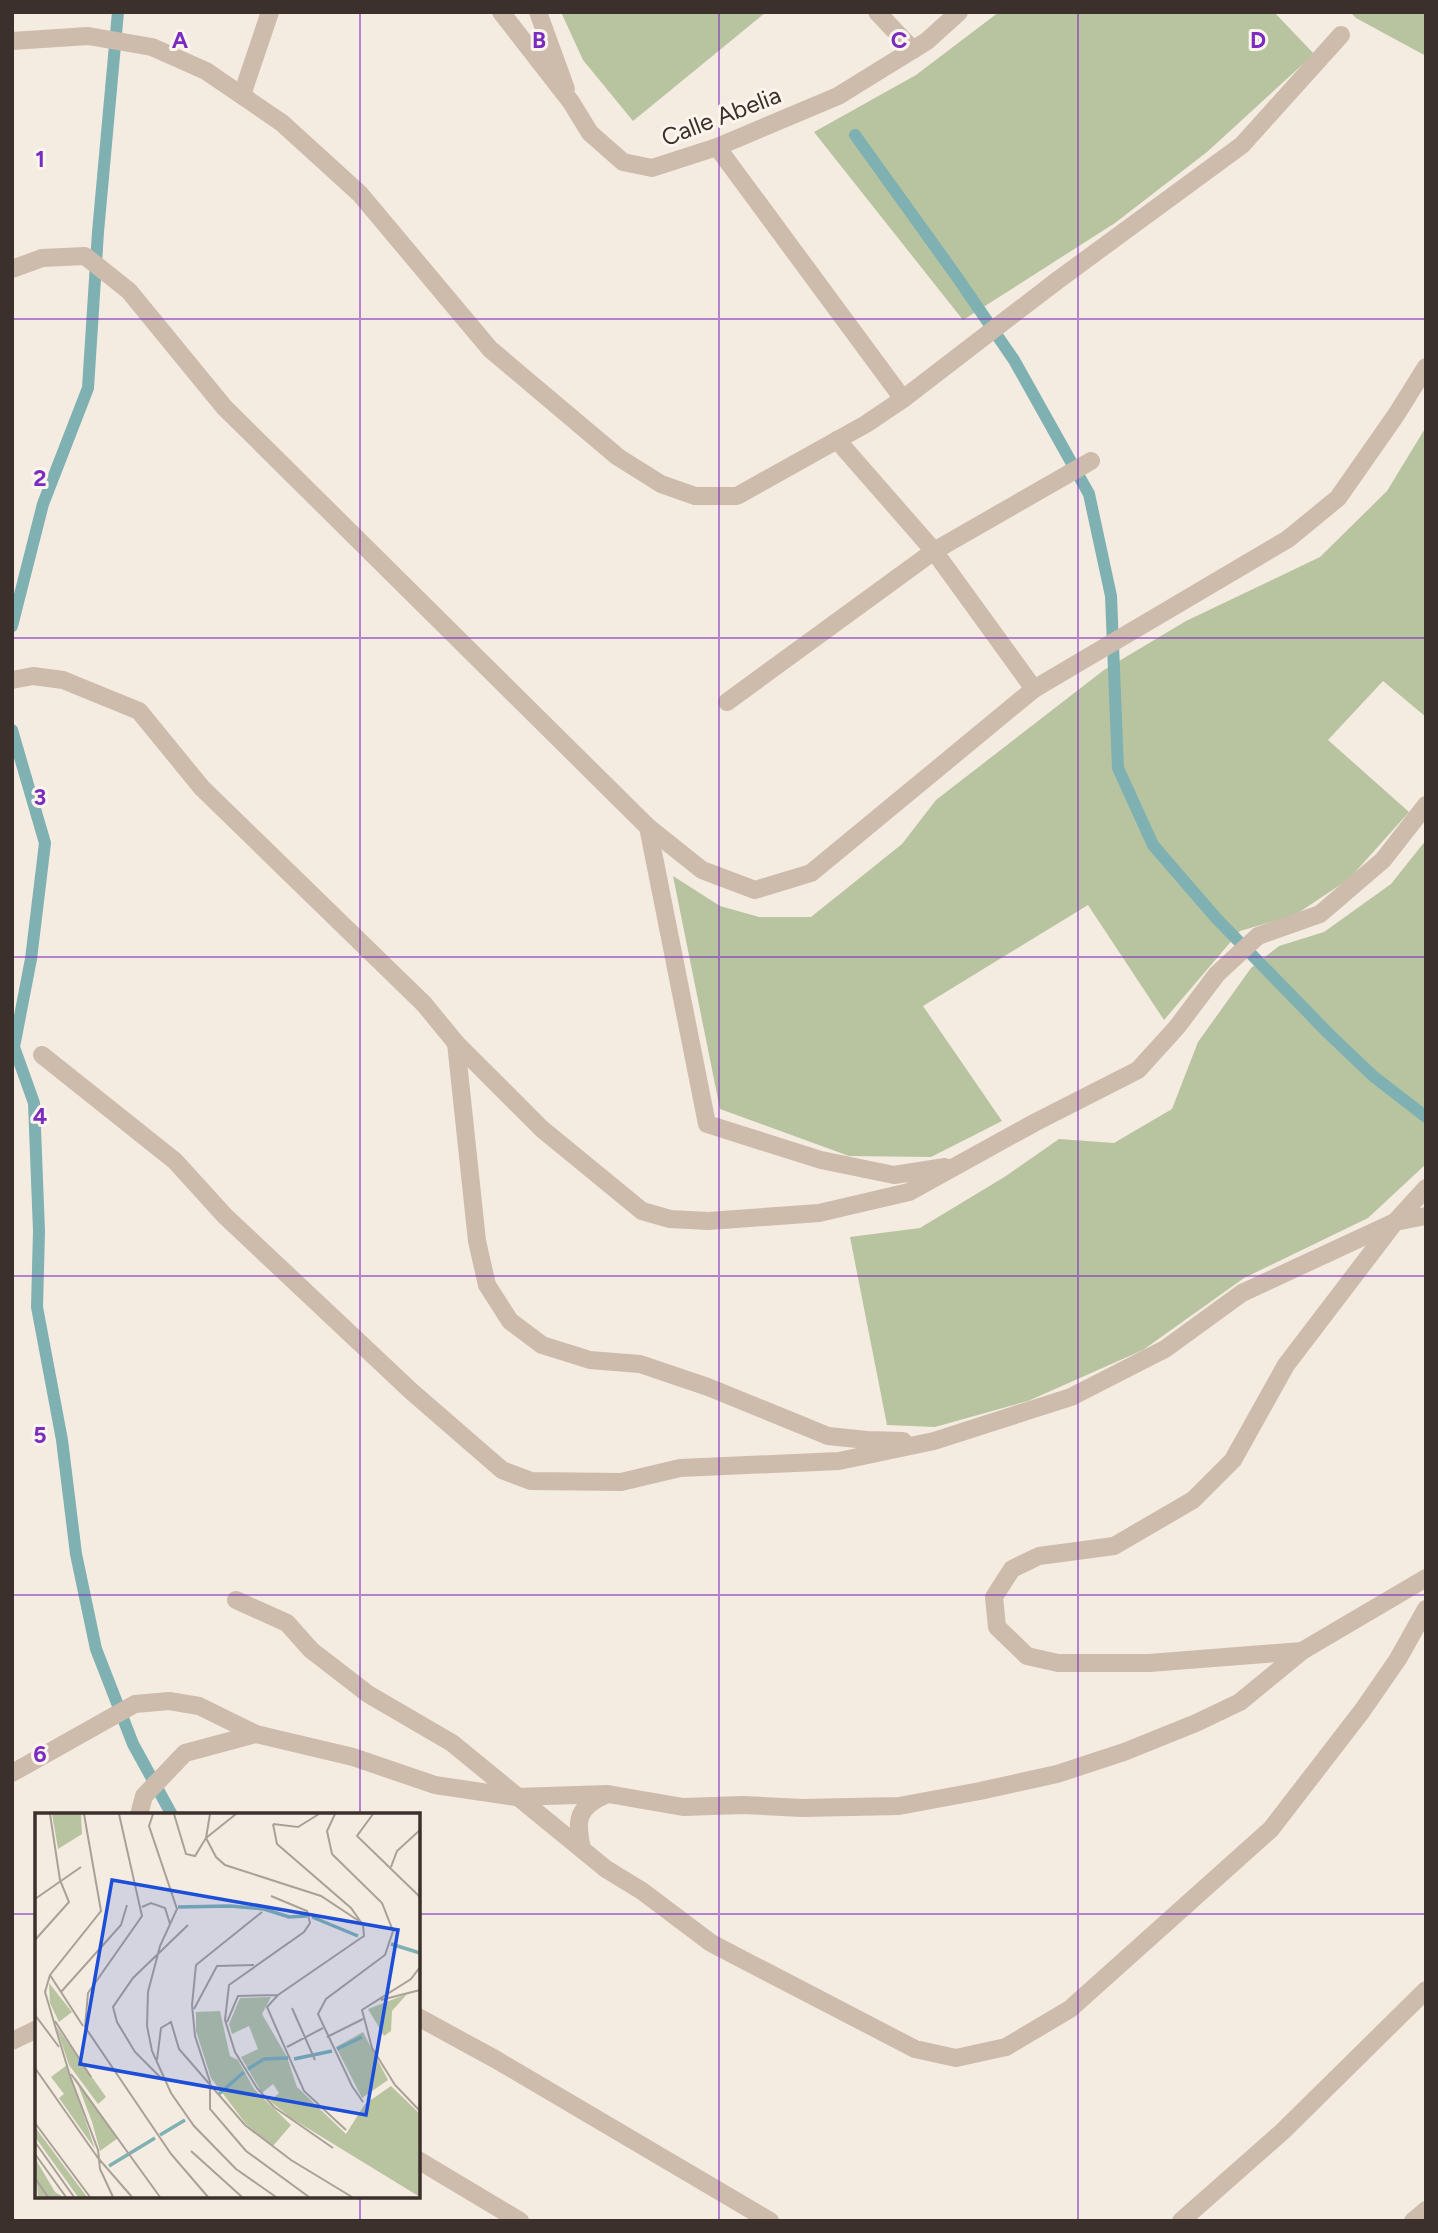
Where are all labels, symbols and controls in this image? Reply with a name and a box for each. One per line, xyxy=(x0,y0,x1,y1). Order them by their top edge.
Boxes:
text: A xyxy=(172,26,189,54)
text: B xyxy=(532,26,546,54)
text: C xyxy=(891,26,908,54)
text: D xyxy=(1250,26,1266,54)
street label: Calle Abelia xyxy=(657,80,785,152)
text: 1 xyxy=(35,145,45,173)
text: 2 xyxy=(33,464,47,492)
text: 3 xyxy=(34,783,46,811)
text: 4 xyxy=(33,1102,47,1130)
text: 5 xyxy=(33,1421,47,1449)
text: 6 xyxy=(33,1740,47,1768)
inset map xyxy=(35,1813,420,2198)

